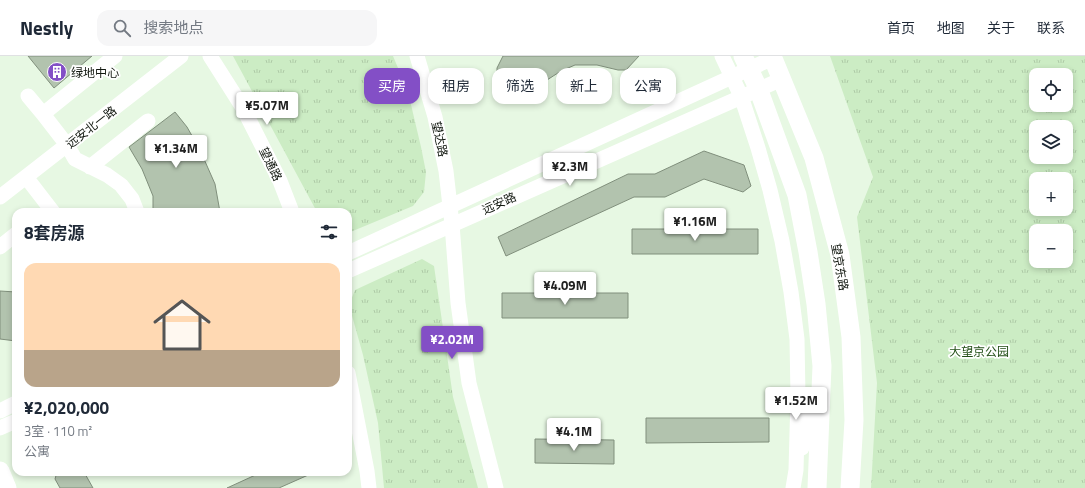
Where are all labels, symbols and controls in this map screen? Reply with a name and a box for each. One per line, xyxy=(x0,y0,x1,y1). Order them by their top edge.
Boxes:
search box xyxy=(97,10,377,46)
text: Nestly xyxy=(20,13,73,42)
text: 搜索地点 xyxy=(143,16,203,39)
icon: search xyxy=(111,17,133,39)
text: 首页 xyxy=(887,17,915,38)
text: 地图 xyxy=(937,17,965,38)
text: 关于 xyxy=(987,17,1015,38)
text: 联系 xyxy=(1037,17,1065,38)
building icon: 绿地中心 xyxy=(46,61,68,83)
place label: 绿地中心 xyxy=(71,63,119,82)
chip: 买房 xyxy=(364,68,420,104)
chip: 租房 xyxy=(428,68,484,104)
chip: 筛选 xyxy=(492,68,548,104)
chip: 新上 xyxy=(556,68,612,104)
chip: 公寓 xyxy=(620,68,676,104)
map controls xyxy=(1029,68,1073,268)
button: locate xyxy=(1029,68,1073,112)
pin: ¥5.07M xyxy=(234,92,300,126)
text: ¥5.07M xyxy=(245,95,289,115)
street label: 远安北一路 xyxy=(62,101,120,153)
street label: 望达路 xyxy=(427,119,453,159)
button: layers xyxy=(1029,120,1073,164)
pin: ¥1.34M xyxy=(143,135,209,169)
text: ¥1.34M xyxy=(154,138,198,158)
street label: 望通路 xyxy=(255,144,287,184)
pin: ¥2.3M xyxy=(542,153,598,187)
text: ¥2.3M xyxy=(552,156,588,176)
button: + xyxy=(1029,172,1073,216)
street label: 远安路 xyxy=(479,187,519,219)
pin: ¥1.16M xyxy=(662,208,728,242)
text: ¥1.16M xyxy=(673,211,717,231)
text: 8套房源 xyxy=(24,220,85,246)
icon: filters xyxy=(318,221,340,243)
button: − xyxy=(1029,224,1073,268)
street label: 望京东路 xyxy=(826,242,854,292)
pin: ¥4.09M xyxy=(532,272,598,306)
text: ¥4.09M xyxy=(543,275,587,295)
icon: home xyxy=(146,289,218,361)
pin: ¥2.02M xyxy=(419,326,485,360)
text: ¥2.02M xyxy=(430,329,474,349)
park label: 大望京公园 xyxy=(949,342,1009,361)
pin: ¥1.52M xyxy=(763,387,829,421)
text: ¥1.52M xyxy=(774,390,818,410)
text: ¥2,020,000 xyxy=(24,395,109,421)
pin: ¥4.1M xyxy=(546,418,602,452)
text: 3室 · 110 m² xyxy=(24,421,92,441)
text: ¥4.1M xyxy=(556,421,592,441)
text: 公寓 xyxy=(24,441,50,461)

